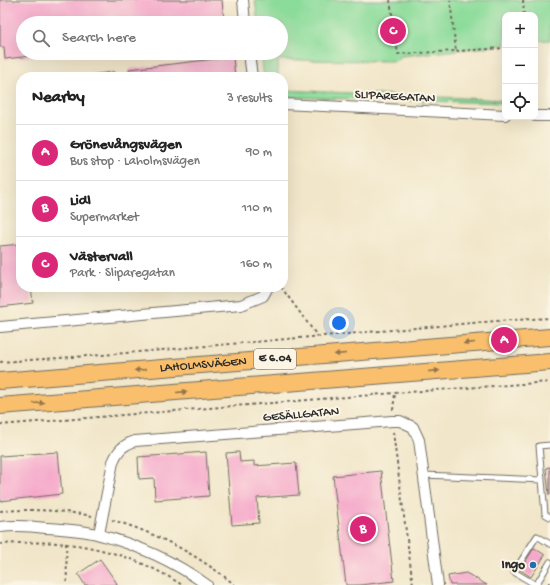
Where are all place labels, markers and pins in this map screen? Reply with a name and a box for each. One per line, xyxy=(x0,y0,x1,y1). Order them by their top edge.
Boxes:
pin: C xyxy=(380,16,406,46)
pin: A xyxy=(491,325,517,355)
pin: B xyxy=(350,514,376,544)
place label: Ingo xyxy=(502,558,525,573)
marker: Ingo xyxy=(528,560,538,570)

